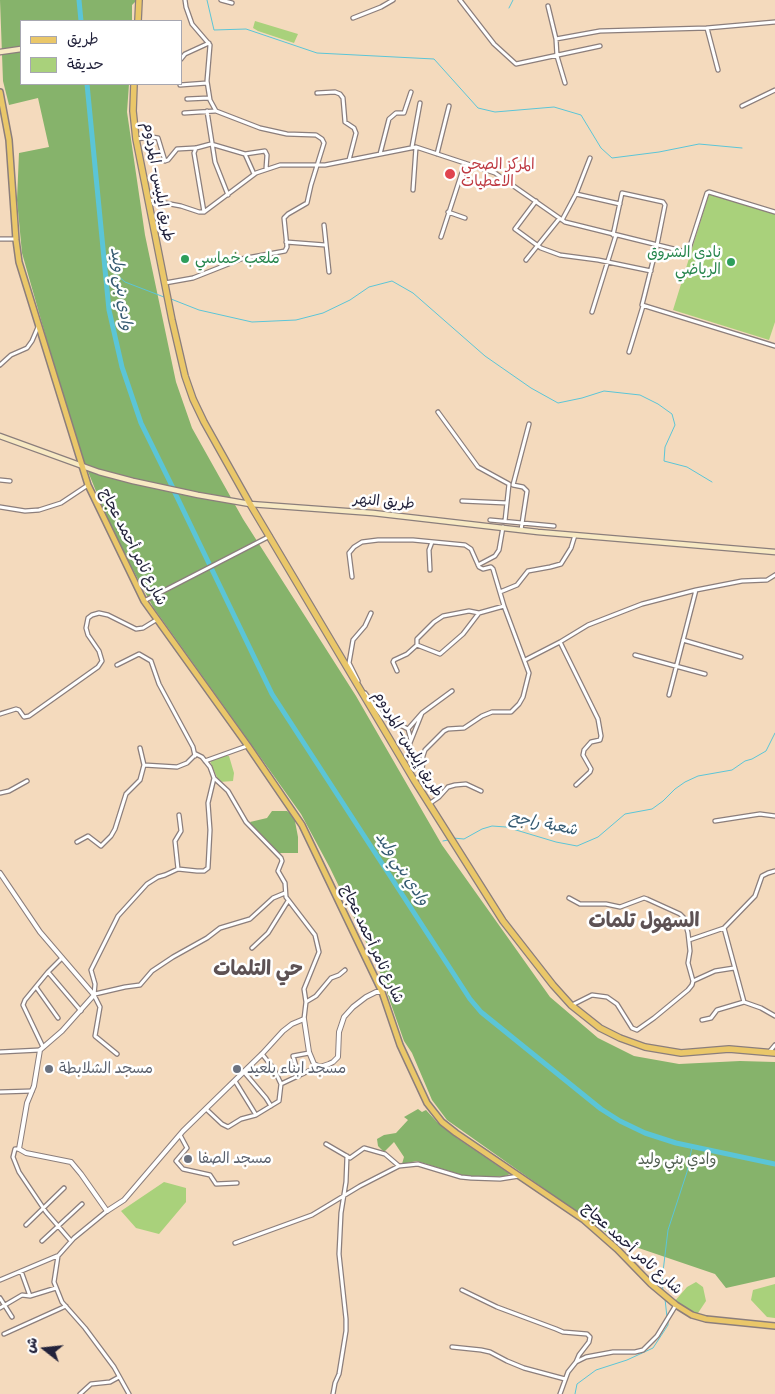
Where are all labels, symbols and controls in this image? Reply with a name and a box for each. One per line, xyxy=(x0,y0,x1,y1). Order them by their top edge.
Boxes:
legend xyxy=(20,20,182,85)
text: طريق xyxy=(67,28,99,49)
text: حديقة xyxy=(67,53,104,74)
street label: طريق ايليس- المردوم xyxy=(139,121,177,243)
place label: المركز الصحي الاعطيات xyxy=(461,156,535,191)
marker: المركز الصحي الاعطيات xyxy=(443,167,457,181)
place label: نادي الشروق الرياضي xyxy=(647,244,721,279)
water label: وادي بني وليد xyxy=(106,246,136,332)
place label: ملعب خماسي xyxy=(195,250,280,268)
marker: ملعب خماسي xyxy=(179,253,191,265)
marker: نادي الشروق الرياضي xyxy=(725,256,737,268)
street label: شارع ثامر أحمد عجاج xyxy=(96,485,170,609)
street label: طريق النهر xyxy=(353,490,415,514)
street label: طريق إيليس- المردوم xyxy=(369,687,447,801)
water label: شعبة راجح xyxy=(507,808,579,840)
water label: وادي بني وليد xyxy=(371,829,433,909)
street label: شارع ثامر أحمد عجاج xyxy=(337,882,407,1006)
district label: السهول تلمات xyxy=(588,910,700,934)
district label: حي التلمات xyxy=(213,958,303,982)
place label: مسجد الشلابطة xyxy=(59,1060,153,1078)
place label: مسجد ابناء بلعيد xyxy=(247,1060,346,1078)
marker: مسجد الشلابطة xyxy=(43,1063,55,1075)
marker: مسجد ابناء بلعيد xyxy=(231,1063,243,1075)
place label: مسجد الصفا xyxy=(198,1150,272,1168)
park label: وادي بني وليد xyxy=(638,1151,716,1169)
marker: مسجد الصفا xyxy=(182,1153,194,1165)
street label: شارع ثامر أحمد عجاج xyxy=(578,1199,686,1299)
north arrow xyxy=(20,1324,70,1374)
text: ش xyxy=(19,1335,41,1355)

